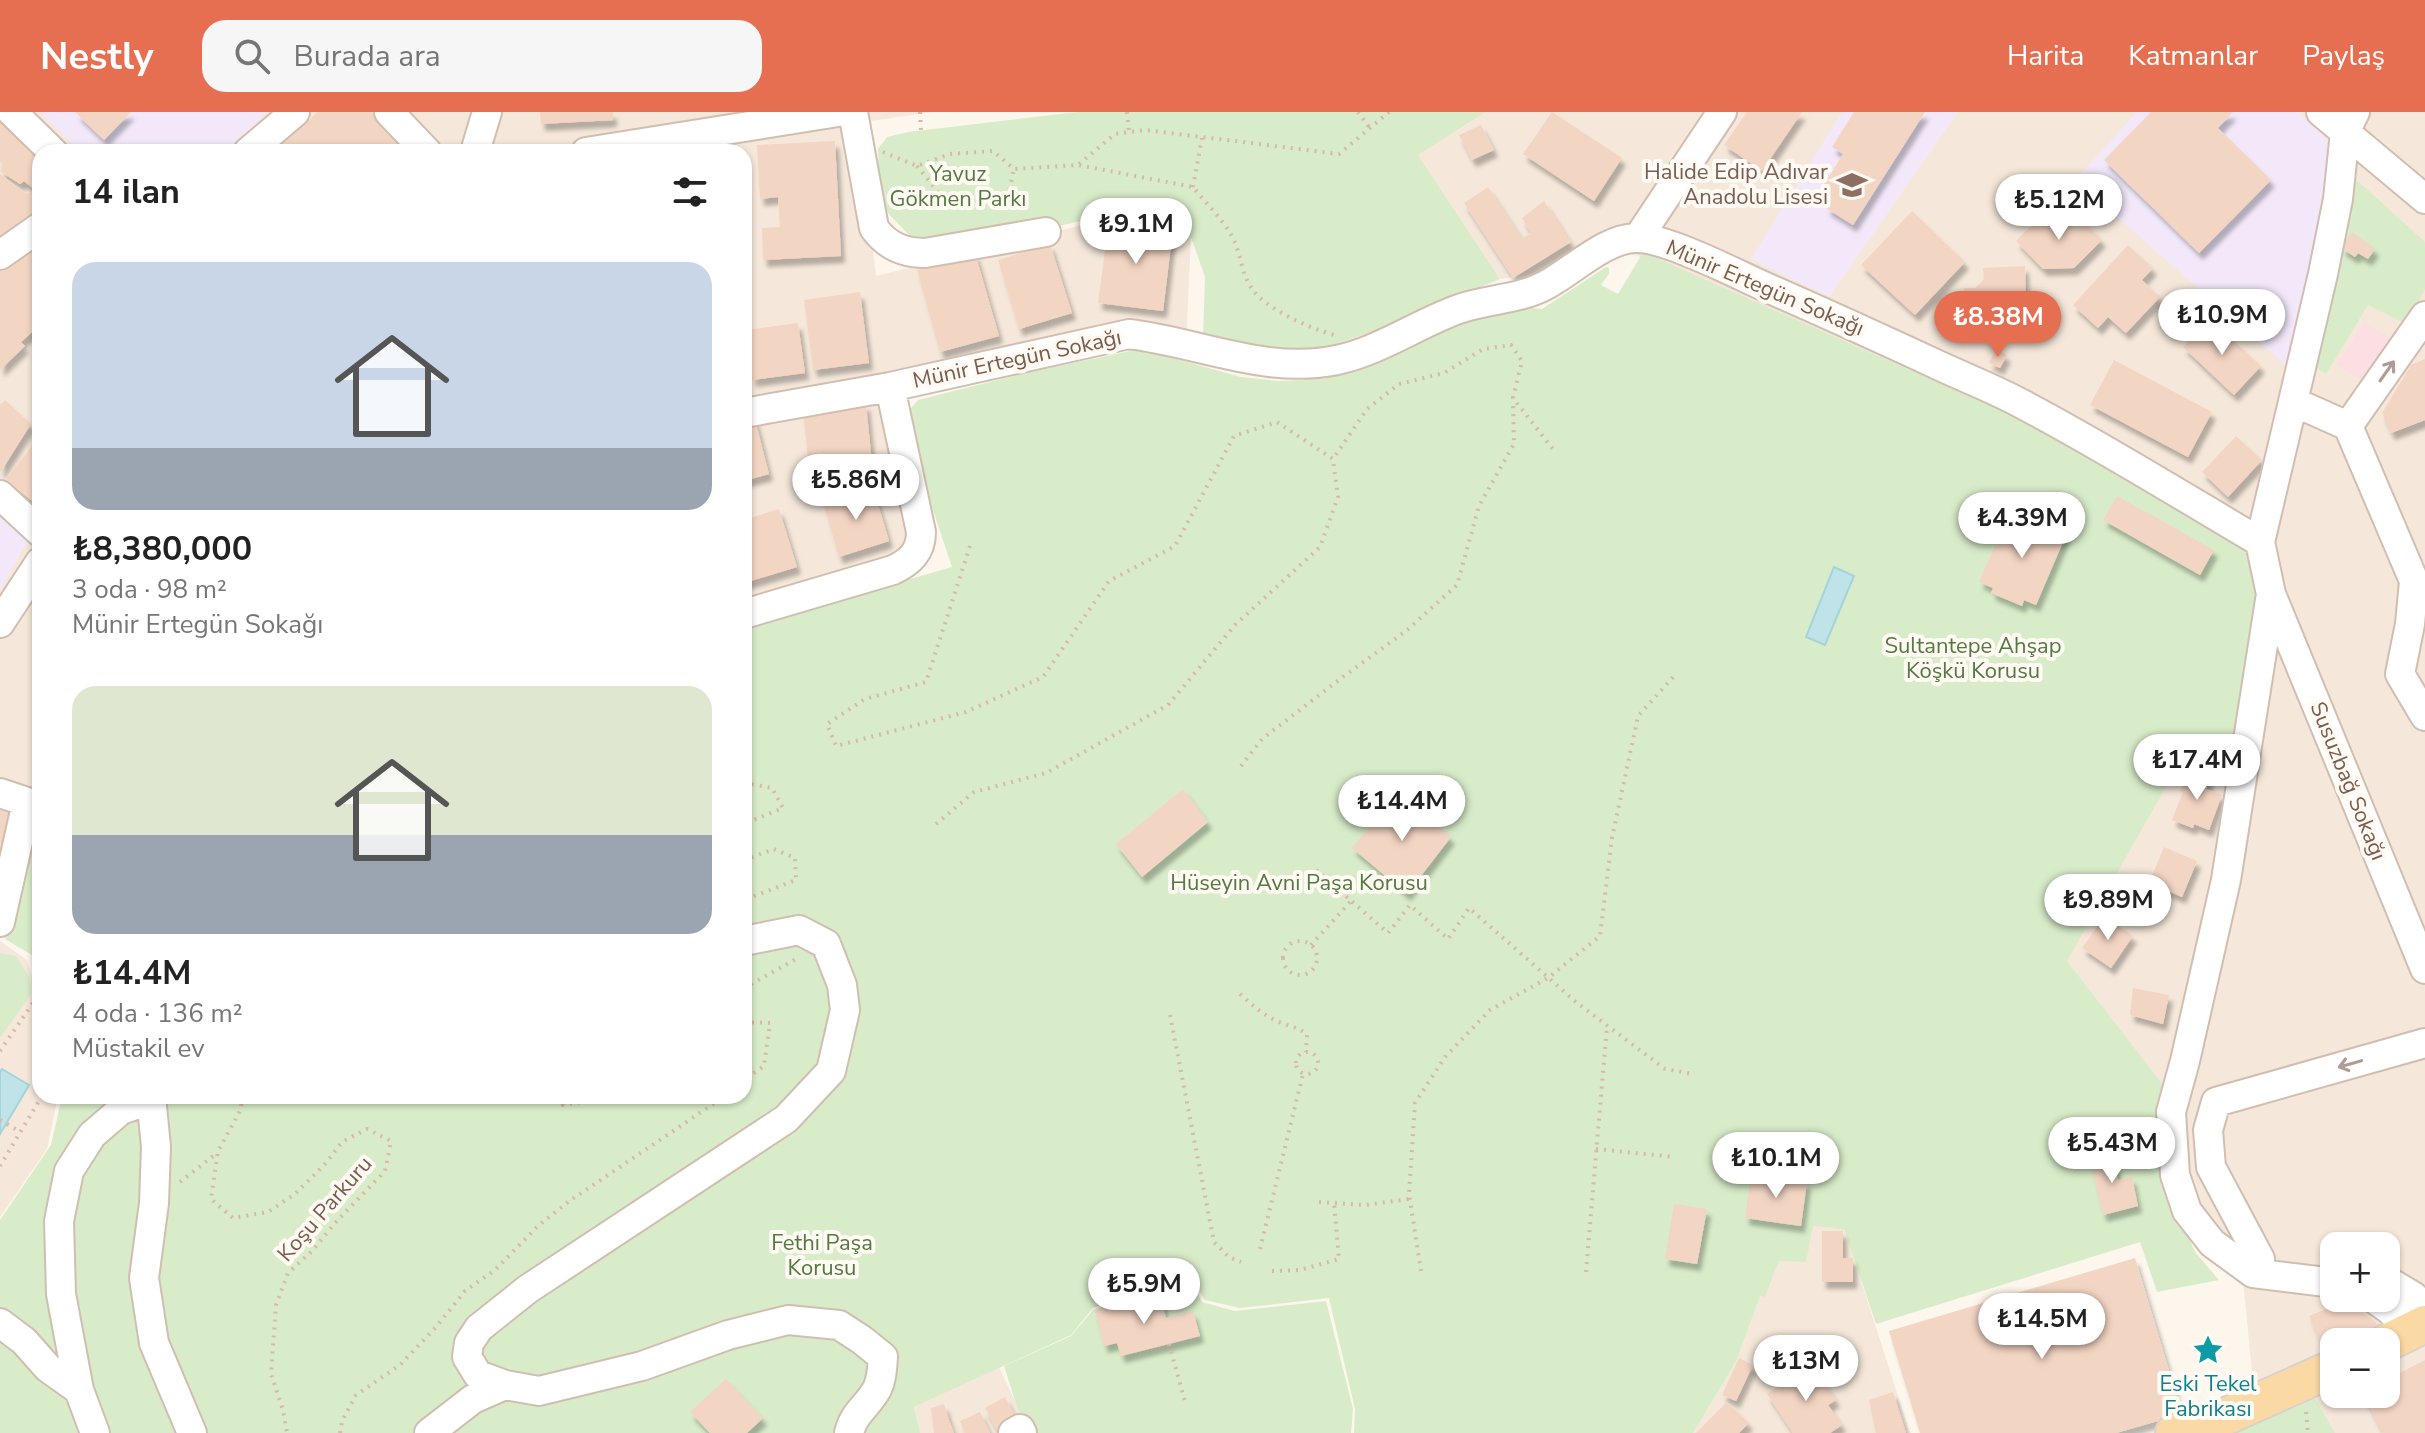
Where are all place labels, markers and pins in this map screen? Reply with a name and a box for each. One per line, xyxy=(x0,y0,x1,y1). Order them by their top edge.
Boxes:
place label: Halide Edip Adıvar Anadolu Lisesi xyxy=(1644,157,1828,212)
school or university icon: Halide Edip Adıvar Anadolu Lisesi xyxy=(1835,168,1869,202)
pin: ₺5.12M xyxy=(1994,174,2124,242)
pin: ₺9.1M xyxy=(1080,198,1192,266)
pin: ₺10.9M xyxy=(2157,289,2287,357)
pin: ₺8.38M xyxy=(1933,291,2063,359)
pin: ₺5.86M xyxy=(791,454,921,522)
pin: ₺4.39M xyxy=(1957,492,2087,560)
pin: ₺17.4M xyxy=(2132,734,2262,802)
pin: ₺14.4M xyxy=(1337,775,1467,843)
pin: ₺9.89M xyxy=(2043,874,2173,942)
pin: ₺5.43M xyxy=(2047,1117,2177,1185)
pin: ₺10.1M xyxy=(1711,1132,1841,1200)
pin: ₺5.9M xyxy=(1088,1258,1200,1326)
pin: ₺14.5M xyxy=(1977,1293,2107,1361)
place icon: Eski Tekel Fabrikası xyxy=(2191,1333,2225,1367)
pin: ₺13M xyxy=(1759,1335,1853,1403)
place label: Eski Tekel Fabrikası xyxy=(2159,1369,2257,1424)

